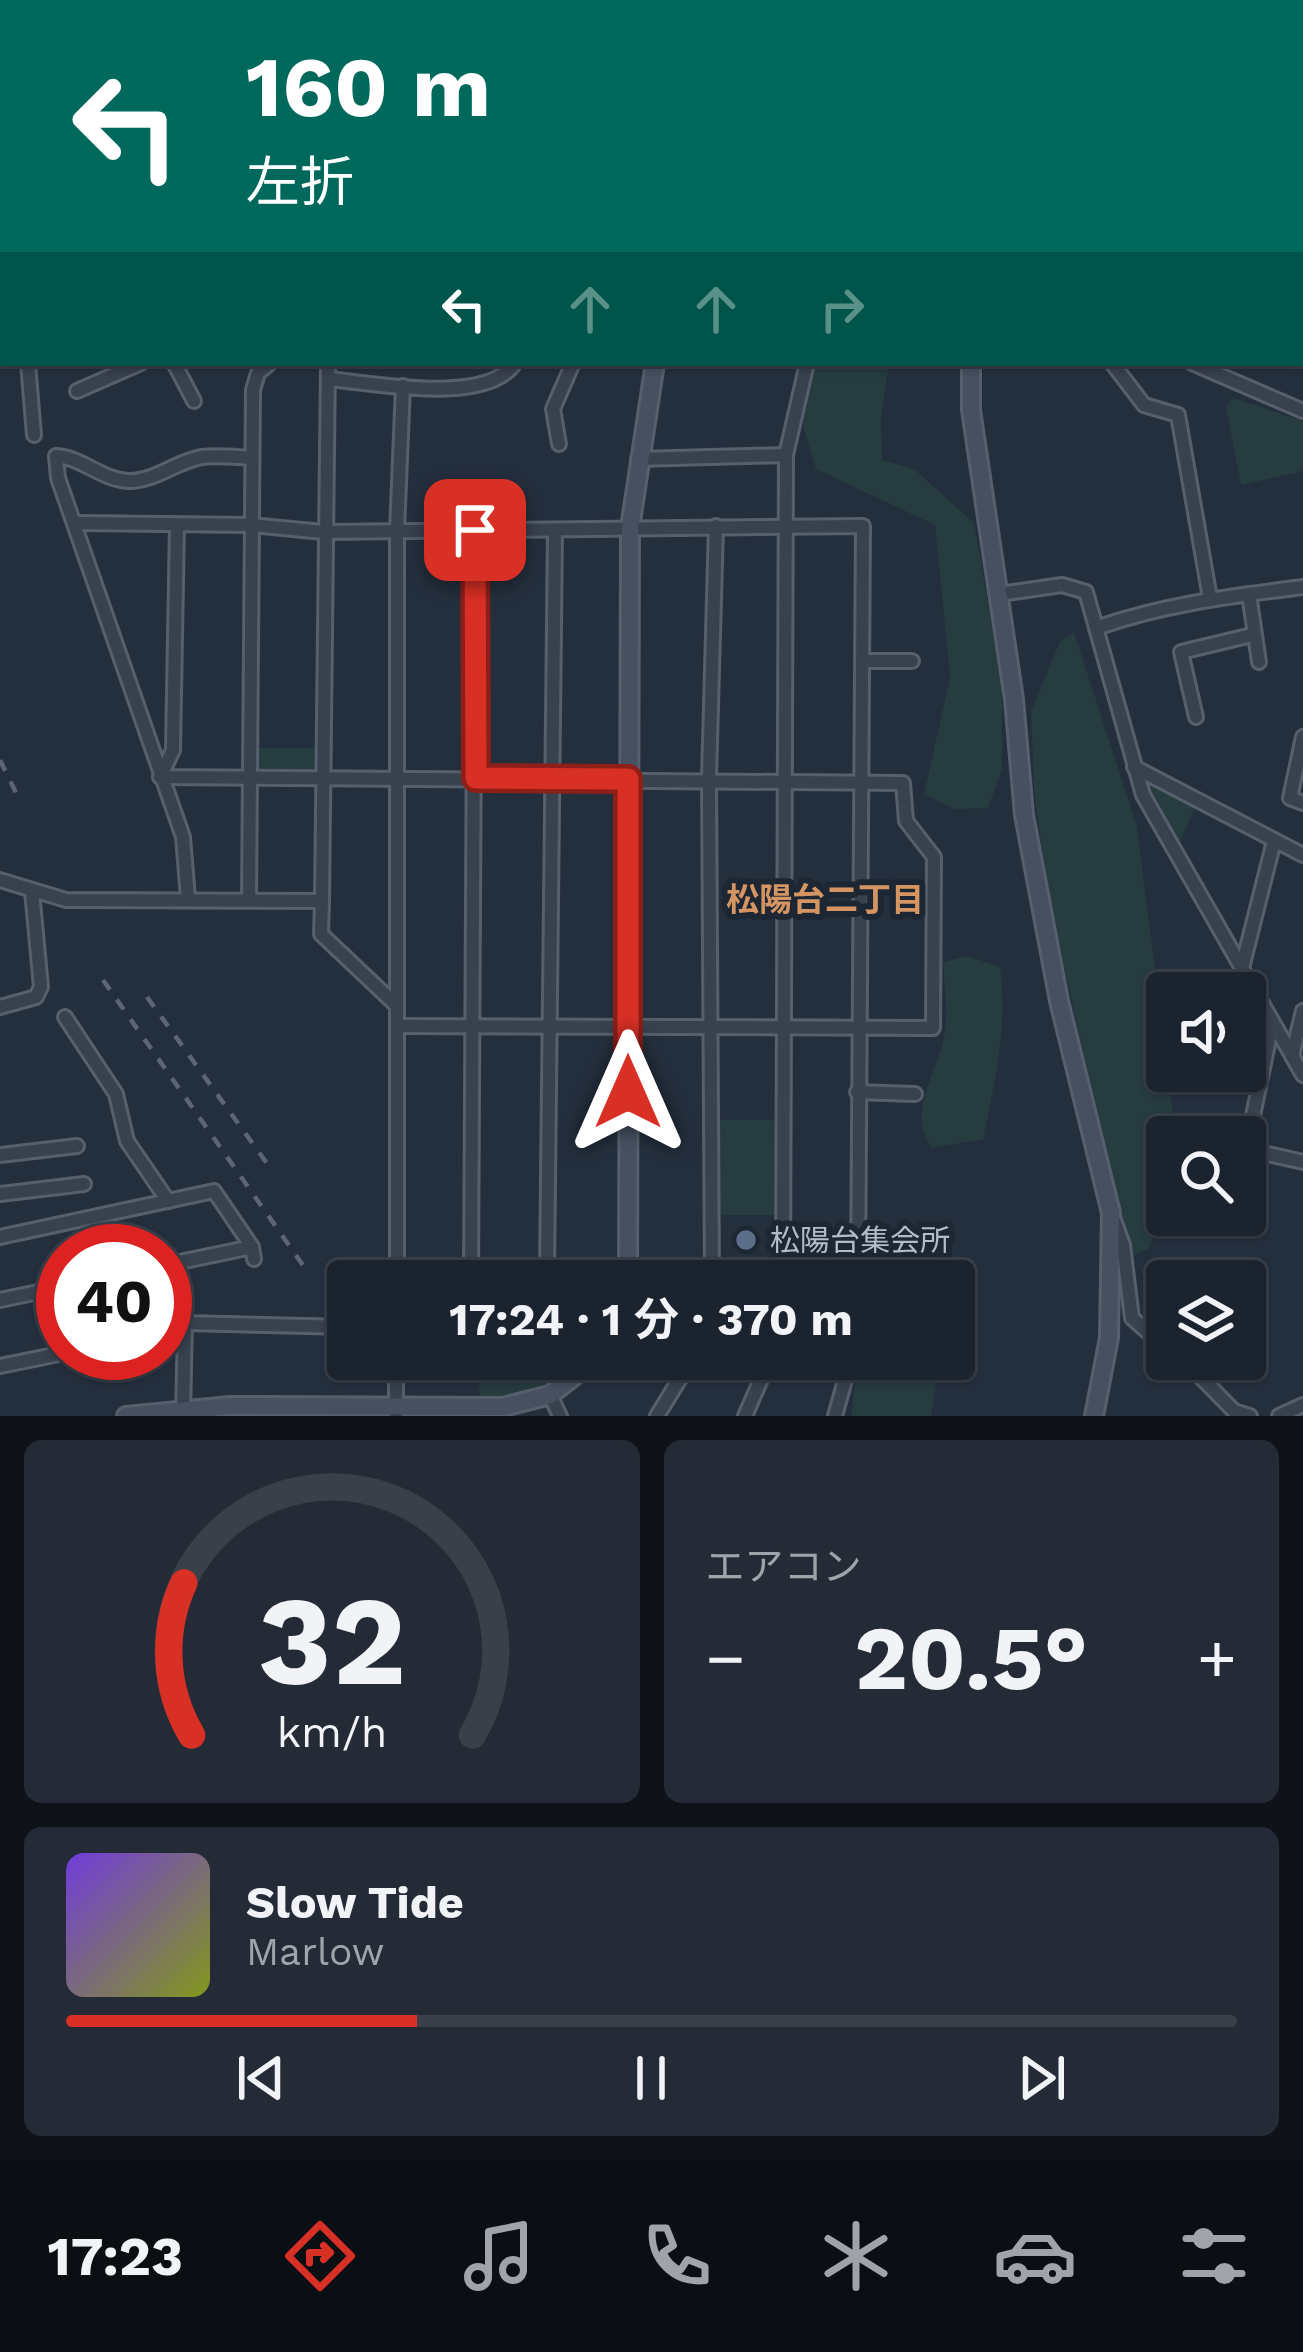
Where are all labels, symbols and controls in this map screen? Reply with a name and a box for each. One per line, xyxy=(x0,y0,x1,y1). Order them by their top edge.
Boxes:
text: 160 m xyxy=(246,38,491,136)
icon: left xyxy=(48,48,204,204)
text: 左折 xyxy=(246,151,354,214)
icon: left xyxy=(431,276,497,342)
icon: ahead xyxy=(557,276,623,342)
icon: ahead xyxy=(683,276,749,342)
icon: right xyxy=(809,276,875,342)
pin xyxy=(424,479,526,581)
icon: arrive xyxy=(442,497,508,563)
district label: 松陽台二丁目 xyxy=(726,880,924,919)
map controls xyxy=(1146,972,1266,1380)
button: sound xyxy=(1146,972,1266,1092)
position arrow xyxy=(565,1029,691,1155)
button: search xyxy=(1146,1116,1266,1236)
place label: 松陽台集会所 xyxy=(770,1223,950,1258)
speed limit sign: 40 xyxy=(36,1224,192,1380)
marker: 松陽台集会所 xyxy=(733,1227,759,1253)
button: layers xyxy=(1146,1260,1266,1380)
text: 17:24 · 1 分 · 370 m xyxy=(449,1293,853,1346)
text: エアコン xyxy=(706,1544,862,1589)
text: 32 xyxy=(258,1568,406,1714)
text: 20.5° xyxy=(854,1605,1088,1711)
text: − xyxy=(706,1620,745,1697)
text: + xyxy=(1197,1620,1237,1697)
text: km/h xyxy=(276,1706,387,1756)
text: Slow Tide xyxy=(246,1876,464,1929)
text: Marlow xyxy=(246,1929,384,1974)
icon: previous xyxy=(228,2045,294,2111)
icon: pause xyxy=(618,2045,684,2111)
icon: next xyxy=(1009,2045,1075,2111)
icon: directions xyxy=(278,2214,362,2298)
icon: music xyxy=(457,2214,541,2298)
icon: phone xyxy=(635,2214,719,2298)
icon: climate xyxy=(814,2214,898,2298)
icon: car xyxy=(993,2214,1077,2298)
icon: filters xyxy=(1172,2214,1256,2298)
text: 17:23 xyxy=(47,2225,183,2288)

